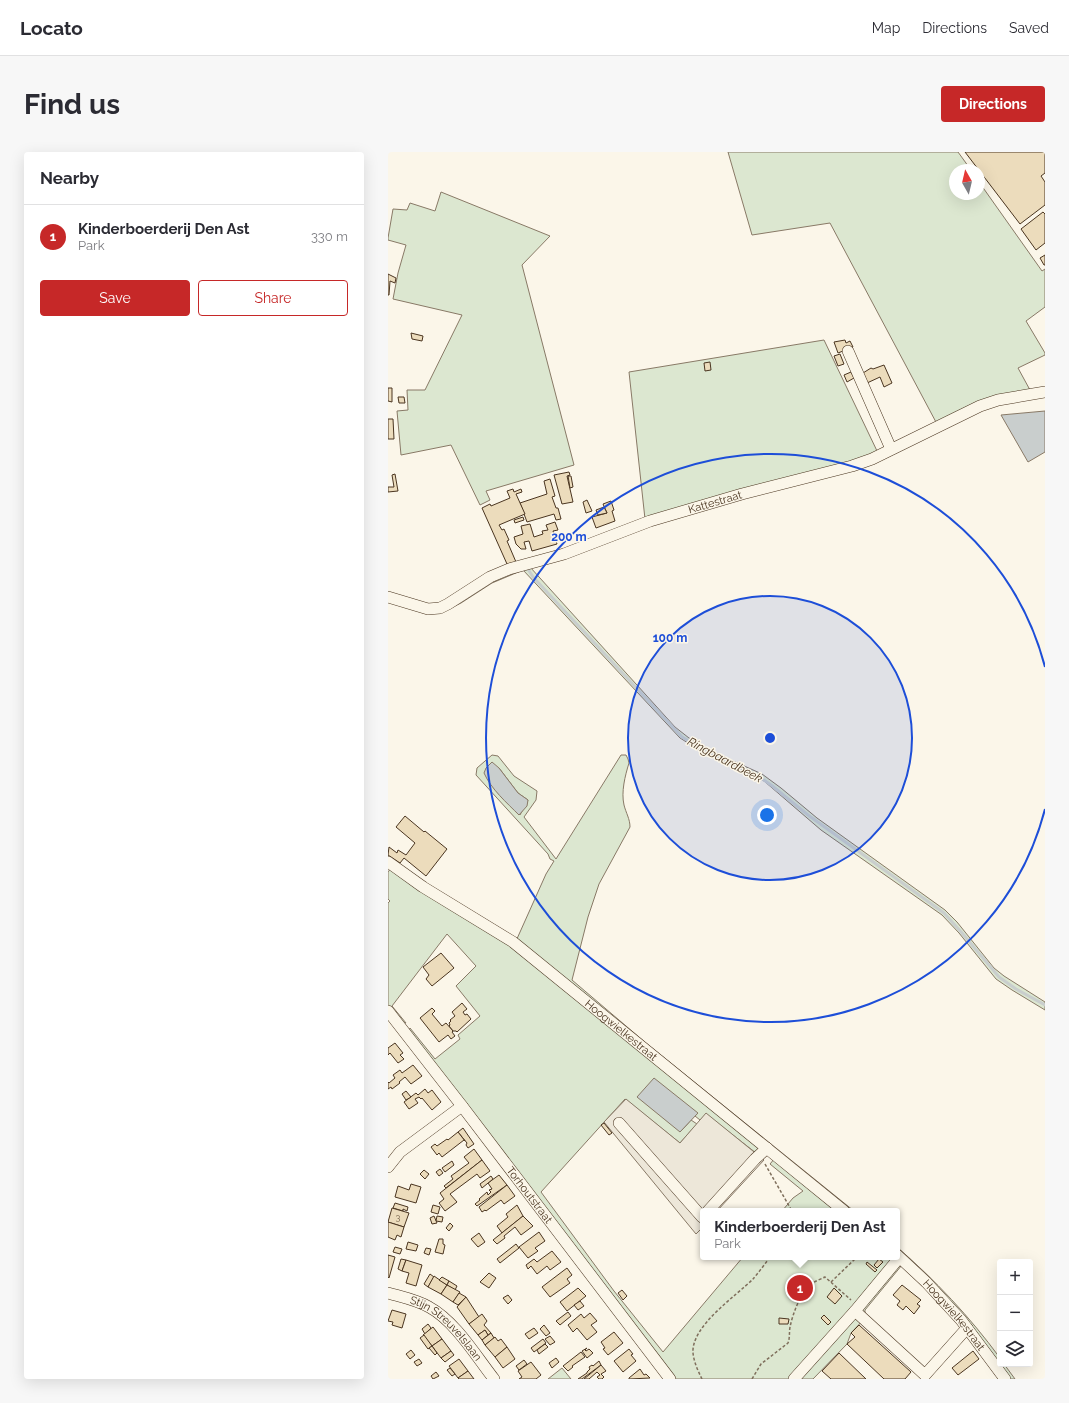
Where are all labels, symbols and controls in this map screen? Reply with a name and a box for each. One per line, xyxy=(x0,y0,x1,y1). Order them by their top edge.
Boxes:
text: Locato xyxy=(20,17,83,39)
text: Map xyxy=(872,20,900,36)
text: Directions xyxy=(922,20,987,36)
text: Saved xyxy=(1009,20,1049,36)
button: Directions xyxy=(941,86,1045,122)
text: Find us xyxy=(24,88,120,121)
north arrow xyxy=(949,164,985,200)
text: Nearby xyxy=(40,168,99,188)
text: Kinderboerderij Den Ast xyxy=(78,220,250,238)
text: 1 xyxy=(50,229,56,244)
text: 330 m xyxy=(311,229,348,244)
text: Park xyxy=(78,238,105,253)
button: Save xyxy=(40,280,190,316)
button: Share xyxy=(198,280,348,316)
street label: Kattestraat xyxy=(687,488,744,516)
text: 200 m xyxy=(551,530,587,544)
text: 100 m xyxy=(653,631,687,645)
centre of rings xyxy=(763,731,777,745)
water label: Ringbaardbeek xyxy=(685,734,765,786)
your location xyxy=(757,805,777,825)
street label: Hoogwielkestraat xyxy=(582,997,660,1064)
street label: Torhoutstraat xyxy=(504,1164,555,1226)
popup xyxy=(700,1208,900,1260)
house number: 3 xyxy=(396,1212,401,1222)
text: Kinderboerderij Den Ast xyxy=(714,1218,886,1236)
text: Park xyxy=(714,1236,741,1251)
map controls xyxy=(997,1259,1033,1367)
button: + xyxy=(997,1259,1033,1295)
pin: 1 xyxy=(787,1273,813,1303)
street label: Hoogwielkestraat xyxy=(920,1277,988,1354)
street label: Stijn Streuvelslaan xyxy=(408,1294,484,1364)
button: − xyxy=(997,1295,1033,1331)
button: layers xyxy=(997,1331,1033,1367)

